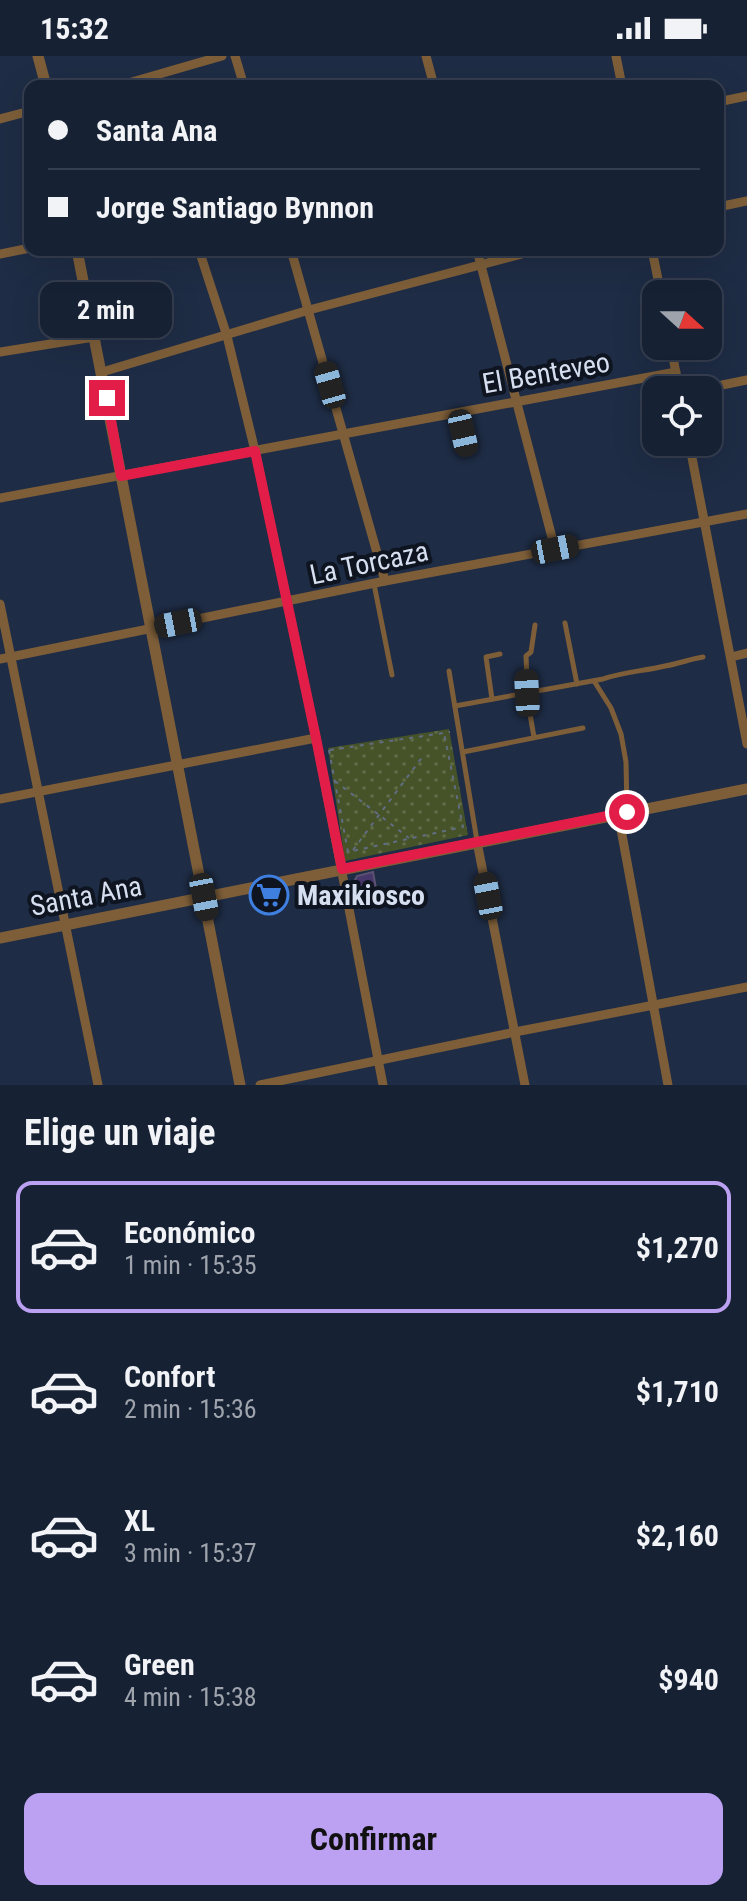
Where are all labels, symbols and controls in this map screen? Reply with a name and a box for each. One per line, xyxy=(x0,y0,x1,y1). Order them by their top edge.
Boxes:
text: 15:32 xyxy=(40,11,109,46)
text: Santa Ana xyxy=(96,113,217,148)
text: Jorge Santiago Bynnon xyxy=(96,190,374,225)
north arrow xyxy=(642,280,722,360)
map controls xyxy=(642,280,722,456)
callout: 2 min xyxy=(41,282,173,338)
text: 2 min xyxy=(77,295,135,325)
street label: El Benteveo xyxy=(480,346,612,400)
car xyxy=(312,359,348,411)
button: locate xyxy=(642,376,722,456)
route end xyxy=(89,380,125,416)
car xyxy=(446,407,480,459)
car xyxy=(529,533,581,565)
street label: La Torcaza xyxy=(307,534,431,592)
car xyxy=(152,607,204,639)
car xyxy=(514,668,540,718)
route start xyxy=(609,794,645,830)
street label: Santa Ana xyxy=(28,869,144,923)
car xyxy=(472,870,504,922)
car xyxy=(188,871,220,923)
supermarket icon: Maxikiosco xyxy=(248,874,290,916)
place label: Maxikiosco xyxy=(297,879,425,912)
text: Elige un viaje xyxy=(24,1112,215,1154)
icon: car xyxy=(28,1211,100,1283)
text: Económico xyxy=(124,1215,255,1250)
text: $1,270 xyxy=(636,1230,719,1265)
text: 1 min · 15:35 xyxy=(124,1250,257,1280)
icon: car xyxy=(28,1355,100,1427)
text: Confort xyxy=(124,1359,215,1394)
text: $1,710 xyxy=(636,1374,719,1409)
text: 2 min · 15:36 xyxy=(124,1394,257,1424)
icon: car xyxy=(28,1499,100,1571)
text: XL xyxy=(124,1503,155,1538)
text: $2,160 xyxy=(636,1518,719,1553)
text: 3 min · 15:37 xyxy=(124,1538,257,1568)
icon: car xyxy=(28,1643,100,1715)
text: Green xyxy=(124,1647,195,1682)
text: $940 xyxy=(658,1662,719,1697)
text: 4 min · 15:38 xyxy=(124,1682,257,1712)
button: Confirmar xyxy=(24,1793,723,1885)

